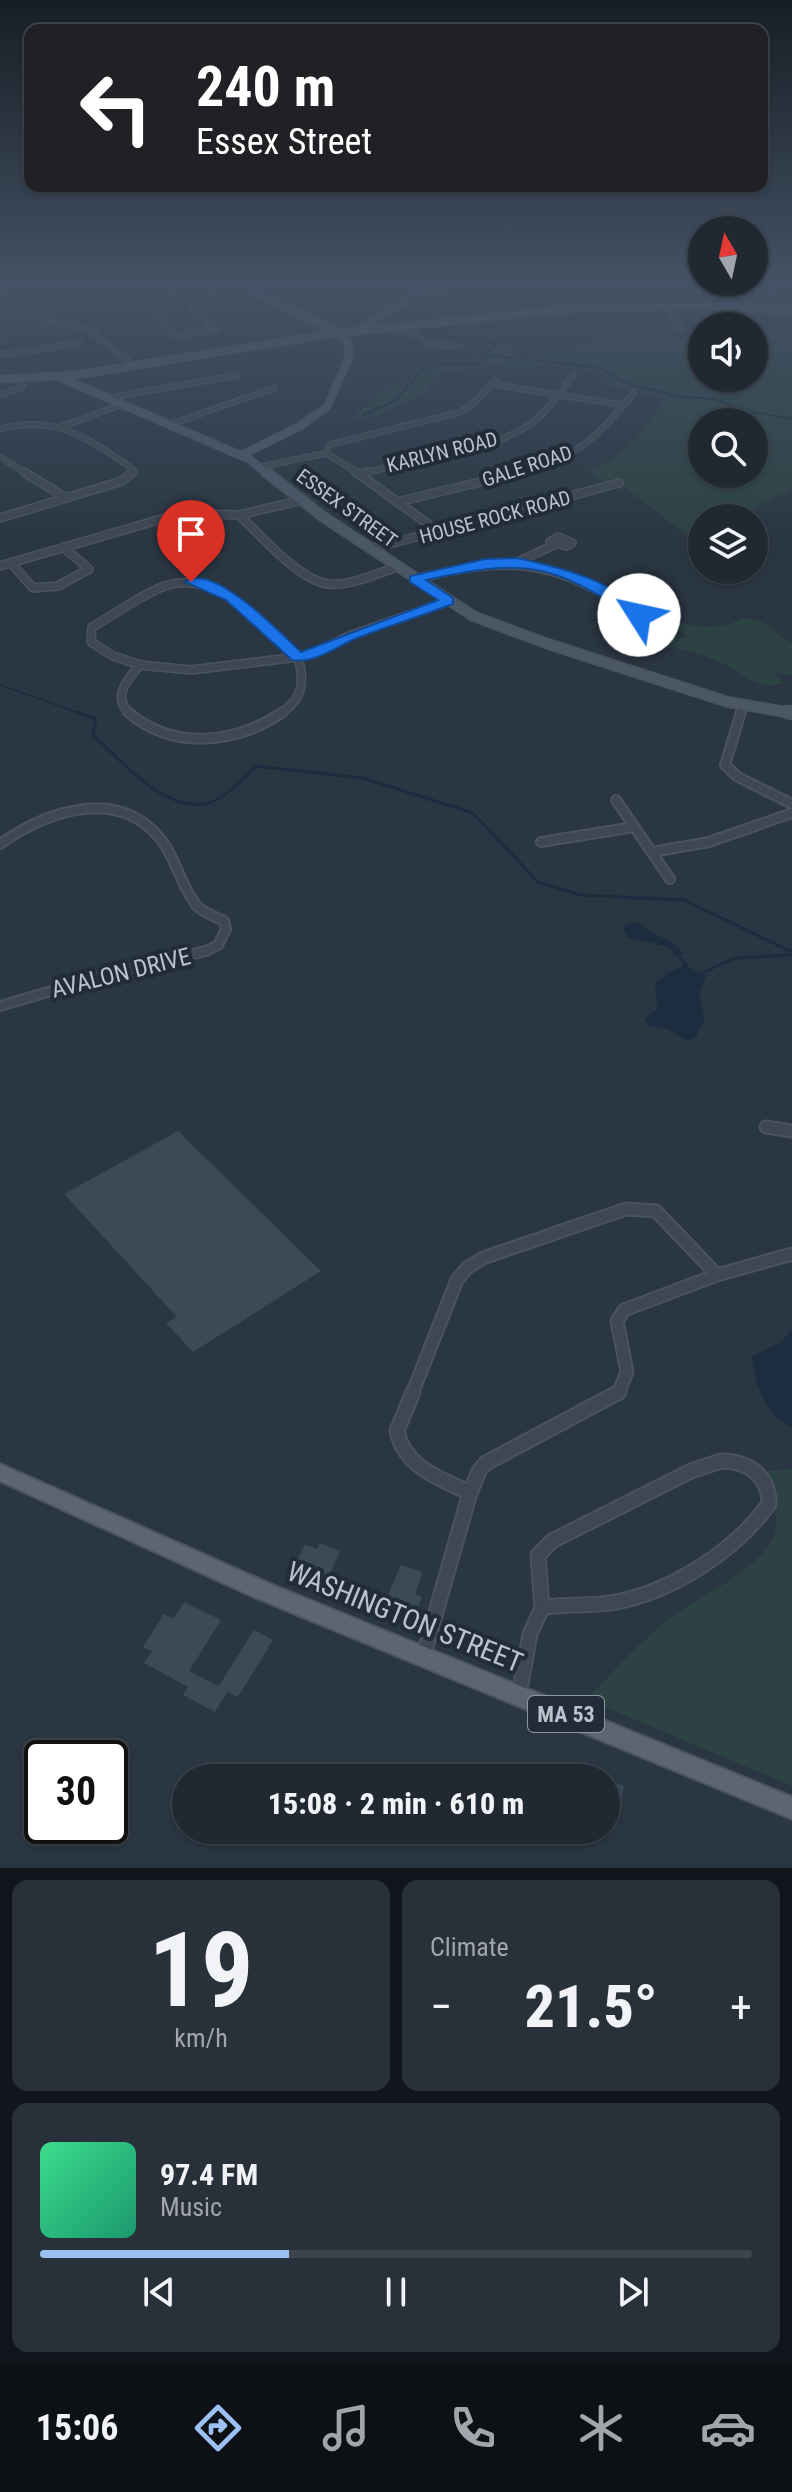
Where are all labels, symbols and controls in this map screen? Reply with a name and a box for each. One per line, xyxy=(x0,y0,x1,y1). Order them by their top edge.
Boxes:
text: 240 m xyxy=(196,54,335,120)
icon: left xyxy=(64,56,168,160)
text: Essex Street xyxy=(196,121,372,163)
north arrow xyxy=(688,216,768,296)
map controls xyxy=(688,216,768,584)
button: sound xyxy=(688,312,768,392)
button: search xyxy=(688,408,768,488)
street label: KARLYN ROAD xyxy=(384,427,500,477)
street label: GALE ROAD xyxy=(479,440,575,492)
street label: ESSEX STREET xyxy=(292,464,402,552)
street label: HOUSE ROCK ROAD xyxy=(417,485,573,549)
pin xyxy=(157,500,225,582)
button: layers xyxy=(688,504,768,584)
icon: arrive xyxy=(169,512,213,556)
position arrow xyxy=(597,573,681,657)
street label: AVALON DRIVE xyxy=(48,942,194,1004)
street label: WASHINGTON STREET xyxy=(282,1555,528,1679)
road number: MA 53 xyxy=(528,1696,604,1732)
speed limit sign: 30 xyxy=(24,1740,128,1844)
text: 15:08 · 2 min · 610 m xyxy=(268,1786,524,1821)
text: 19 xyxy=(148,1910,254,2031)
text: Climate xyxy=(430,1932,509,1962)
text: 21.5° xyxy=(525,1971,658,2042)
text: − xyxy=(430,1981,452,2033)
text: + xyxy=(730,1981,752,2033)
text: km/h xyxy=(174,2023,228,2053)
text: 97.4 FM xyxy=(160,2157,258,2192)
text: Music xyxy=(160,2192,222,2222)
icon: previous xyxy=(137,2270,181,2314)
icon: pause xyxy=(374,2270,418,2314)
icon: next xyxy=(611,2270,655,2314)
icon: directions xyxy=(190,2400,246,2456)
icon: music xyxy=(318,2400,374,2456)
icon: phone xyxy=(445,2400,501,2456)
icon: climate xyxy=(573,2400,629,2456)
icon: car xyxy=(700,2400,756,2456)
text: 15:06 xyxy=(36,2407,118,2449)

